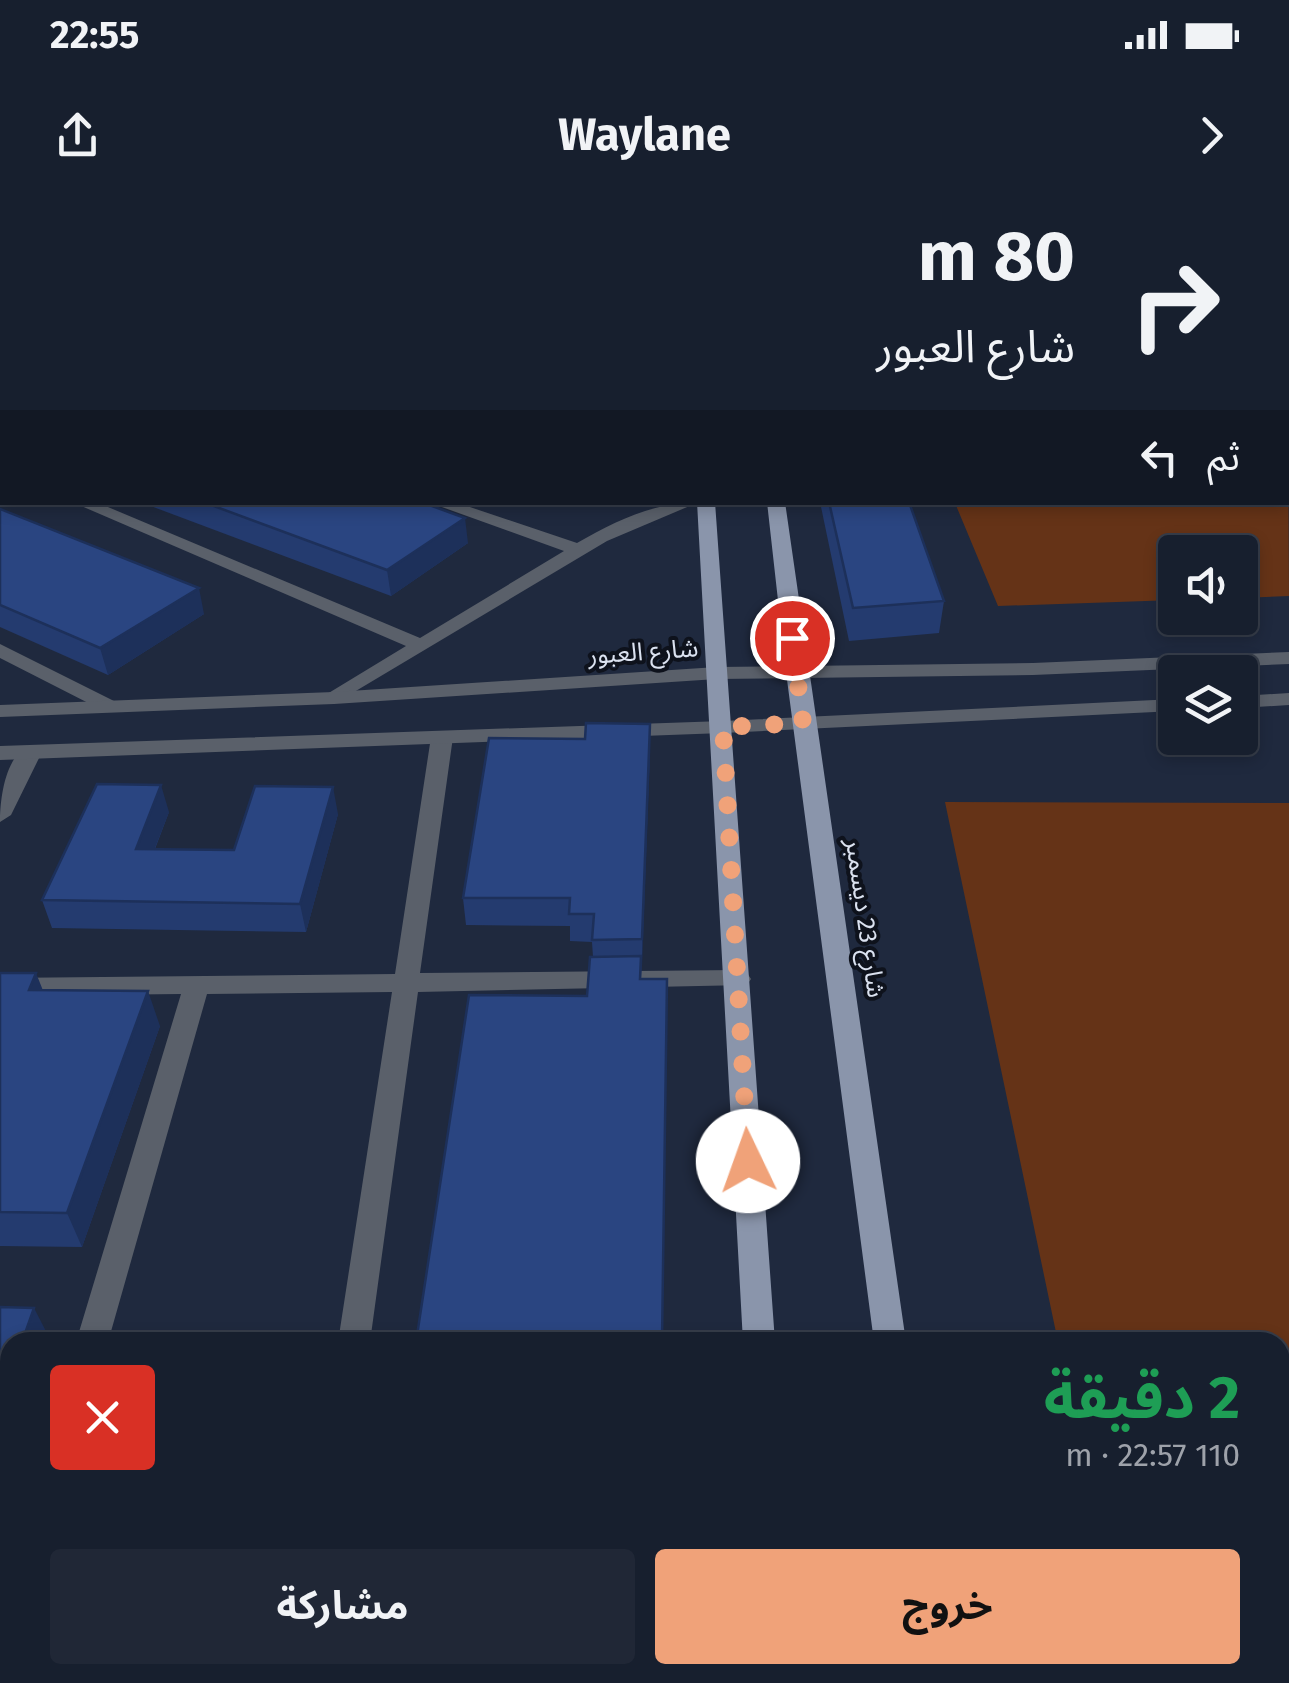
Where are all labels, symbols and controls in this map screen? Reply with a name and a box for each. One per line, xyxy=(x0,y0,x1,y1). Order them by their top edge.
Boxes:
text: 22:55 xyxy=(50,12,139,58)
icon: share xyxy=(50,108,105,163)
text: Waylane xyxy=(558,108,731,162)
icon: forward xyxy=(1184,108,1239,163)
text: 80 m xyxy=(918,215,1075,299)
icon: right xyxy=(1110,240,1240,370)
text: شارع العبور xyxy=(876,320,1075,374)
icon: left xyxy=(1132,430,1187,485)
text: ثم xyxy=(1207,434,1240,480)
map controls xyxy=(1158,535,1258,755)
button: sound xyxy=(1158,535,1258,635)
pin xyxy=(750,596,835,681)
icon: arrive xyxy=(765,611,820,666)
street label: شارع العبور xyxy=(586,633,699,674)
button: layers xyxy=(1158,655,1258,755)
street label: شارع 23 ديسمبر xyxy=(836,836,891,1000)
position arrow xyxy=(696,1109,800,1213)
text: 2 دقيقة xyxy=(1044,1362,1240,1434)
button: close xyxy=(50,1365,155,1470)
text: 110 m · 22:57 xyxy=(1065,1436,1240,1474)
button: مشاركة xyxy=(50,1549,635,1664)
button: خروج xyxy=(655,1549,1240,1664)

